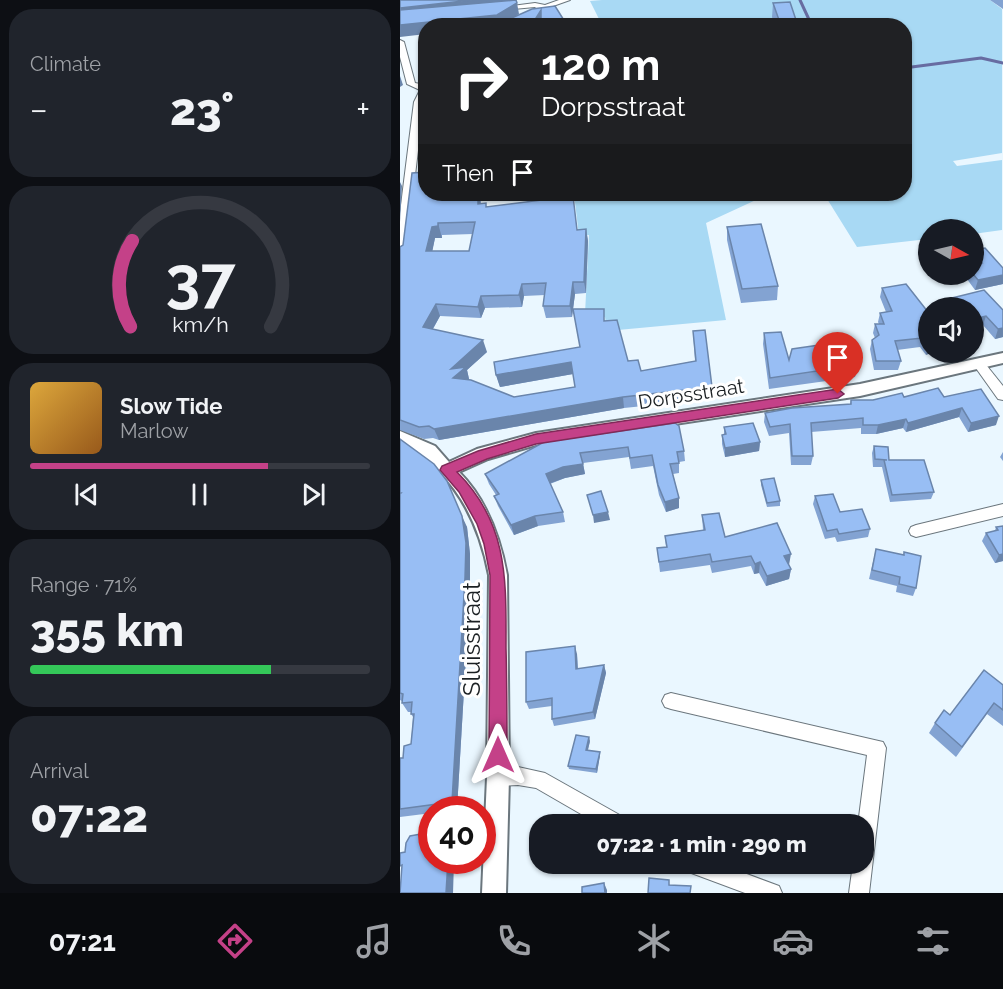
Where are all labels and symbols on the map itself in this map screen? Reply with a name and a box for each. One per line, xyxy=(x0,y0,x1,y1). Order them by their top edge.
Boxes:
north arrow xyxy=(918,219,984,285)
pin xyxy=(812,332,863,394)
street label: Dorpsstraat xyxy=(636,374,746,414)
street label: Sluisstraat xyxy=(457,582,486,696)
position arrow xyxy=(466,723,530,787)
speed limit sign: 40 xyxy=(418,796,496,874)

